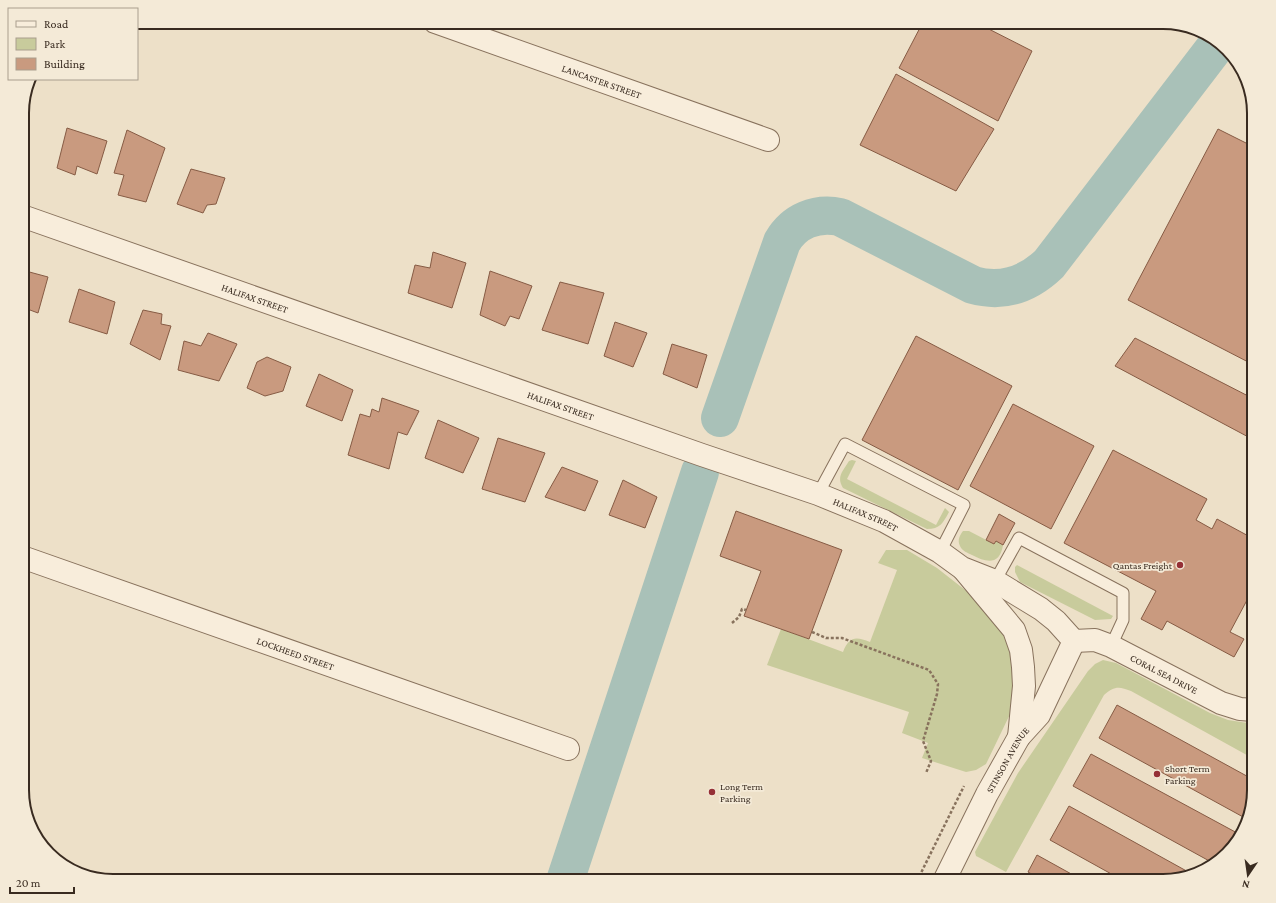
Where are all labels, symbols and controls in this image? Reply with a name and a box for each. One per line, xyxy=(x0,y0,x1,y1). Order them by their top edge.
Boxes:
legend xyxy=(8,8,138,80)
text: Road xyxy=(44,17,69,31)
text: Park xyxy=(44,37,66,51)
text: Building xyxy=(44,57,85,71)
street label: LANCASTER STREET xyxy=(560,62,643,101)
street label: HALIFAX STREET xyxy=(220,282,290,315)
street label: HALIFAX STREET xyxy=(526,389,596,423)
street label: HALIFAX STREET xyxy=(831,496,900,534)
place label: Qantas Freight xyxy=(1113,560,1173,571)
marker: Qantas Freight xyxy=(1175,560,1185,570)
street label: LOCKHEED STREET xyxy=(255,635,336,673)
street label: CORAL SEA DRIVE xyxy=(1128,652,1200,696)
street label: STINSON AVENUE xyxy=(984,724,1032,795)
place label: Short Term Parking xyxy=(1165,763,1210,786)
marker: Short Term Parking xyxy=(1152,769,1162,779)
place label: Long Term Parking xyxy=(720,781,763,804)
marker: Long Term Parking xyxy=(707,787,717,797)
north arrow xyxy=(1228,855,1268,895)
scale bar xyxy=(10,869,74,895)
text: 20 m xyxy=(16,876,41,890)
text: N xyxy=(1240,878,1251,891)

